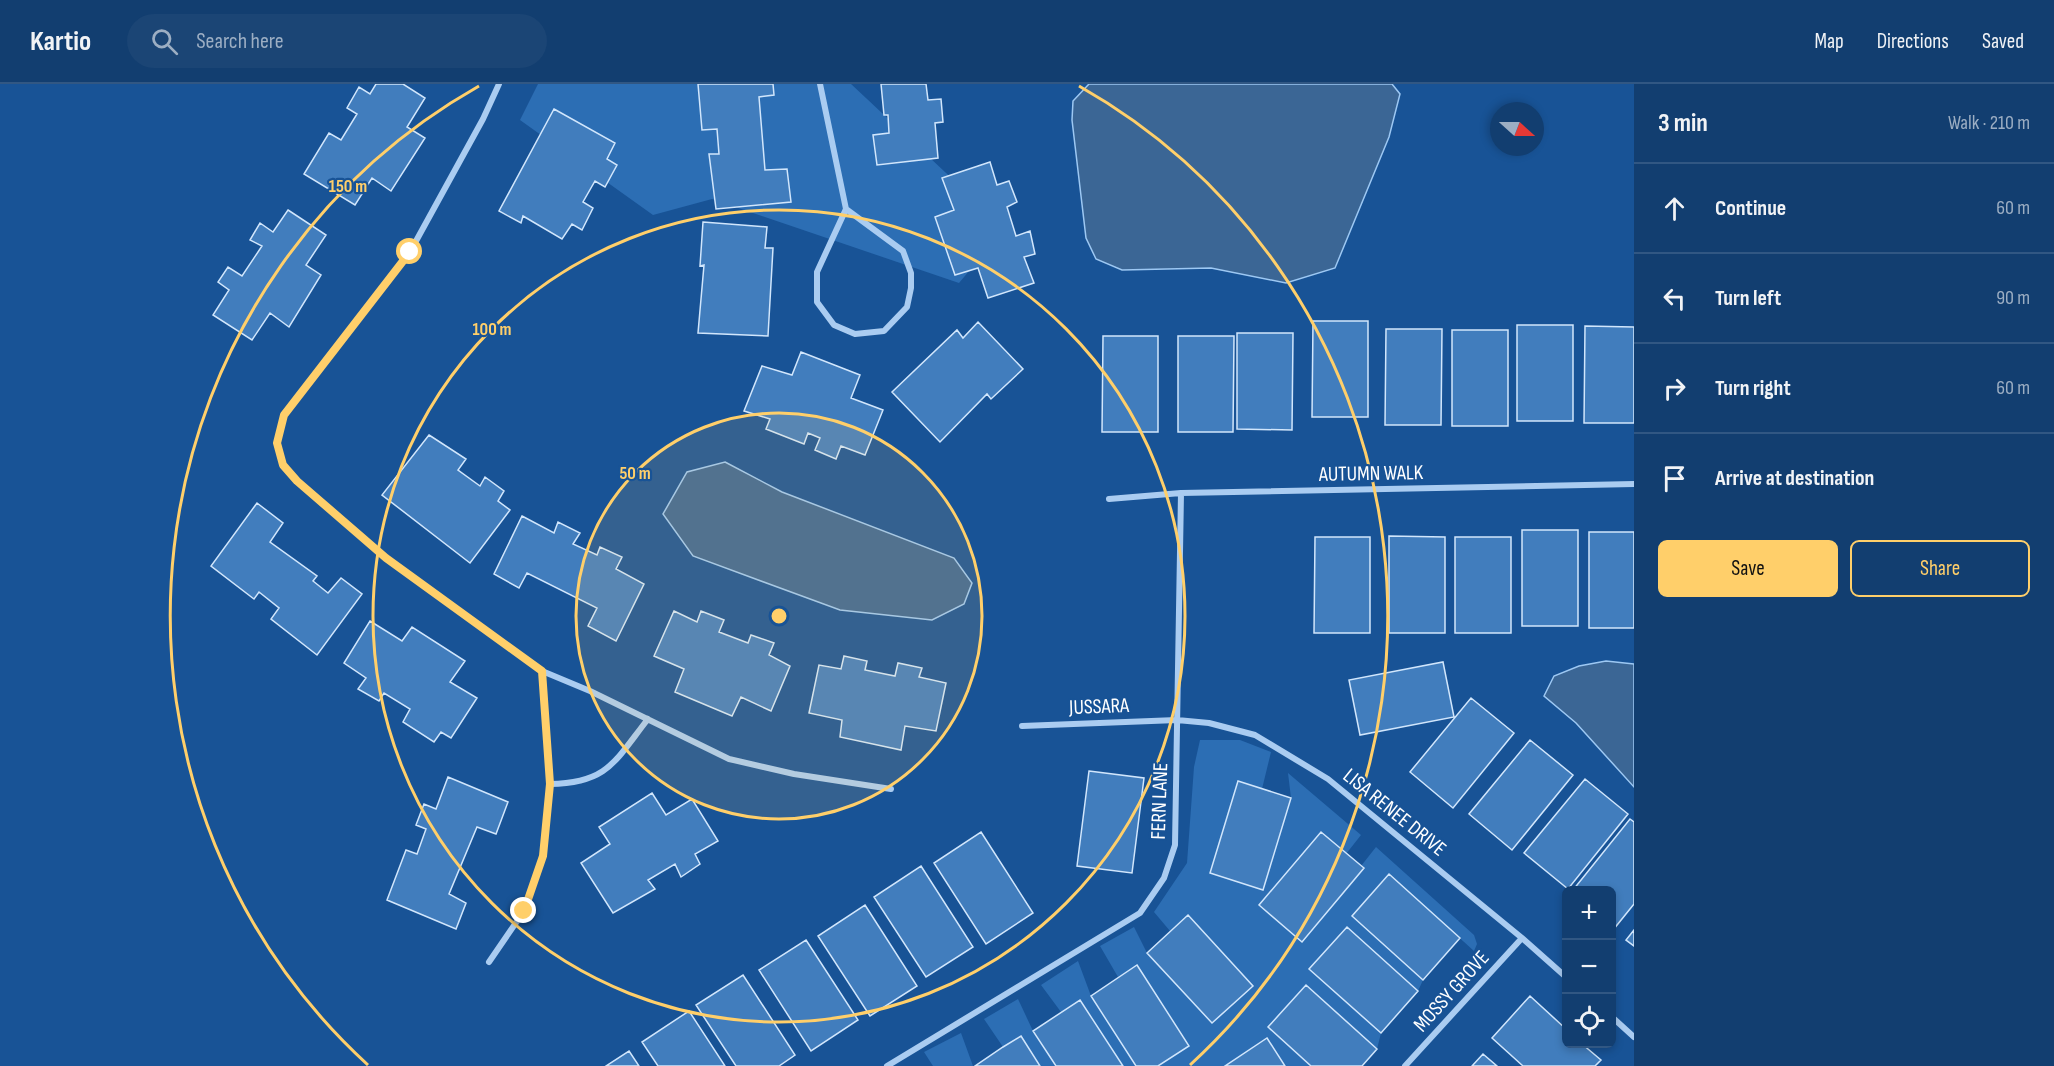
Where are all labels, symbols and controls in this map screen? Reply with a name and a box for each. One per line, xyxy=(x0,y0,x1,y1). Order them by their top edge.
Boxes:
search box xyxy=(127,14,547,68)
text: Kartio xyxy=(30,25,91,58)
icon: search xyxy=(148,25,181,58)
text: Search here xyxy=(196,28,284,55)
text: Map xyxy=(1814,29,1844,54)
text: Directions xyxy=(1877,29,1949,54)
text: Saved xyxy=(1982,29,2024,54)
north arrow xyxy=(1490,102,1544,156)
text: 3 min xyxy=(1658,108,1708,139)
text: Walk · 210 m xyxy=(1948,111,2030,135)
text: 150 m xyxy=(329,176,367,197)
icon: ahead xyxy=(1658,192,1691,225)
text: Continue xyxy=(1715,195,1786,222)
text: 60 m xyxy=(1996,196,2030,220)
route start xyxy=(396,238,422,264)
icon: left xyxy=(1658,282,1691,315)
text: Turn left xyxy=(1715,285,1781,312)
text: 90 m xyxy=(1996,286,2030,310)
text: 100 m xyxy=(473,319,512,340)
icon: right xyxy=(1658,372,1691,405)
text: Turn right xyxy=(1715,375,1791,402)
text: 60 m xyxy=(1996,376,2030,400)
street label: AUTUMN WALK xyxy=(1318,460,1424,487)
icon: arrive xyxy=(1658,462,1691,495)
text: 50 m xyxy=(619,463,651,484)
text: Arrive at destination xyxy=(1715,465,1874,492)
button: Save xyxy=(1658,540,1838,597)
button: Share xyxy=(1850,540,2030,597)
centre of rings xyxy=(769,606,789,626)
street label: JUSSARA xyxy=(1068,693,1130,720)
street label: FERN LANE xyxy=(1146,762,1173,840)
street label: LISA RENEE DRIVE xyxy=(1338,763,1451,862)
map controls xyxy=(1562,886,1616,1048)
button: + xyxy=(1562,886,1616,940)
route end xyxy=(510,897,536,923)
button: − xyxy=(1562,940,1616,994)
street label: MOSSY GROVE xyxy=(1408,946,1494,1037)
button: locate xyxy=(1562,994,1616,1048)

